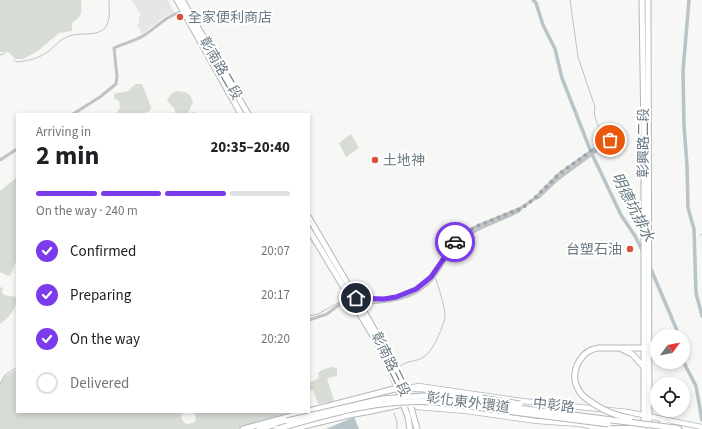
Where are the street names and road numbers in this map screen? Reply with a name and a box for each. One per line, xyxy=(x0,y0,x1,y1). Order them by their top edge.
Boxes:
street label: 彰南路二段 xyxy=(194,33,246,104)
street label: 彰興路二段 xyxy=(634,108,654,178)
street label: 彰南路三段 xyxy=(366,329,414,400)
street label: 彰化東外環道 xyxy=(425,388,511,418)
street label: 中彰路 xyxy=(532,394,576,418)

